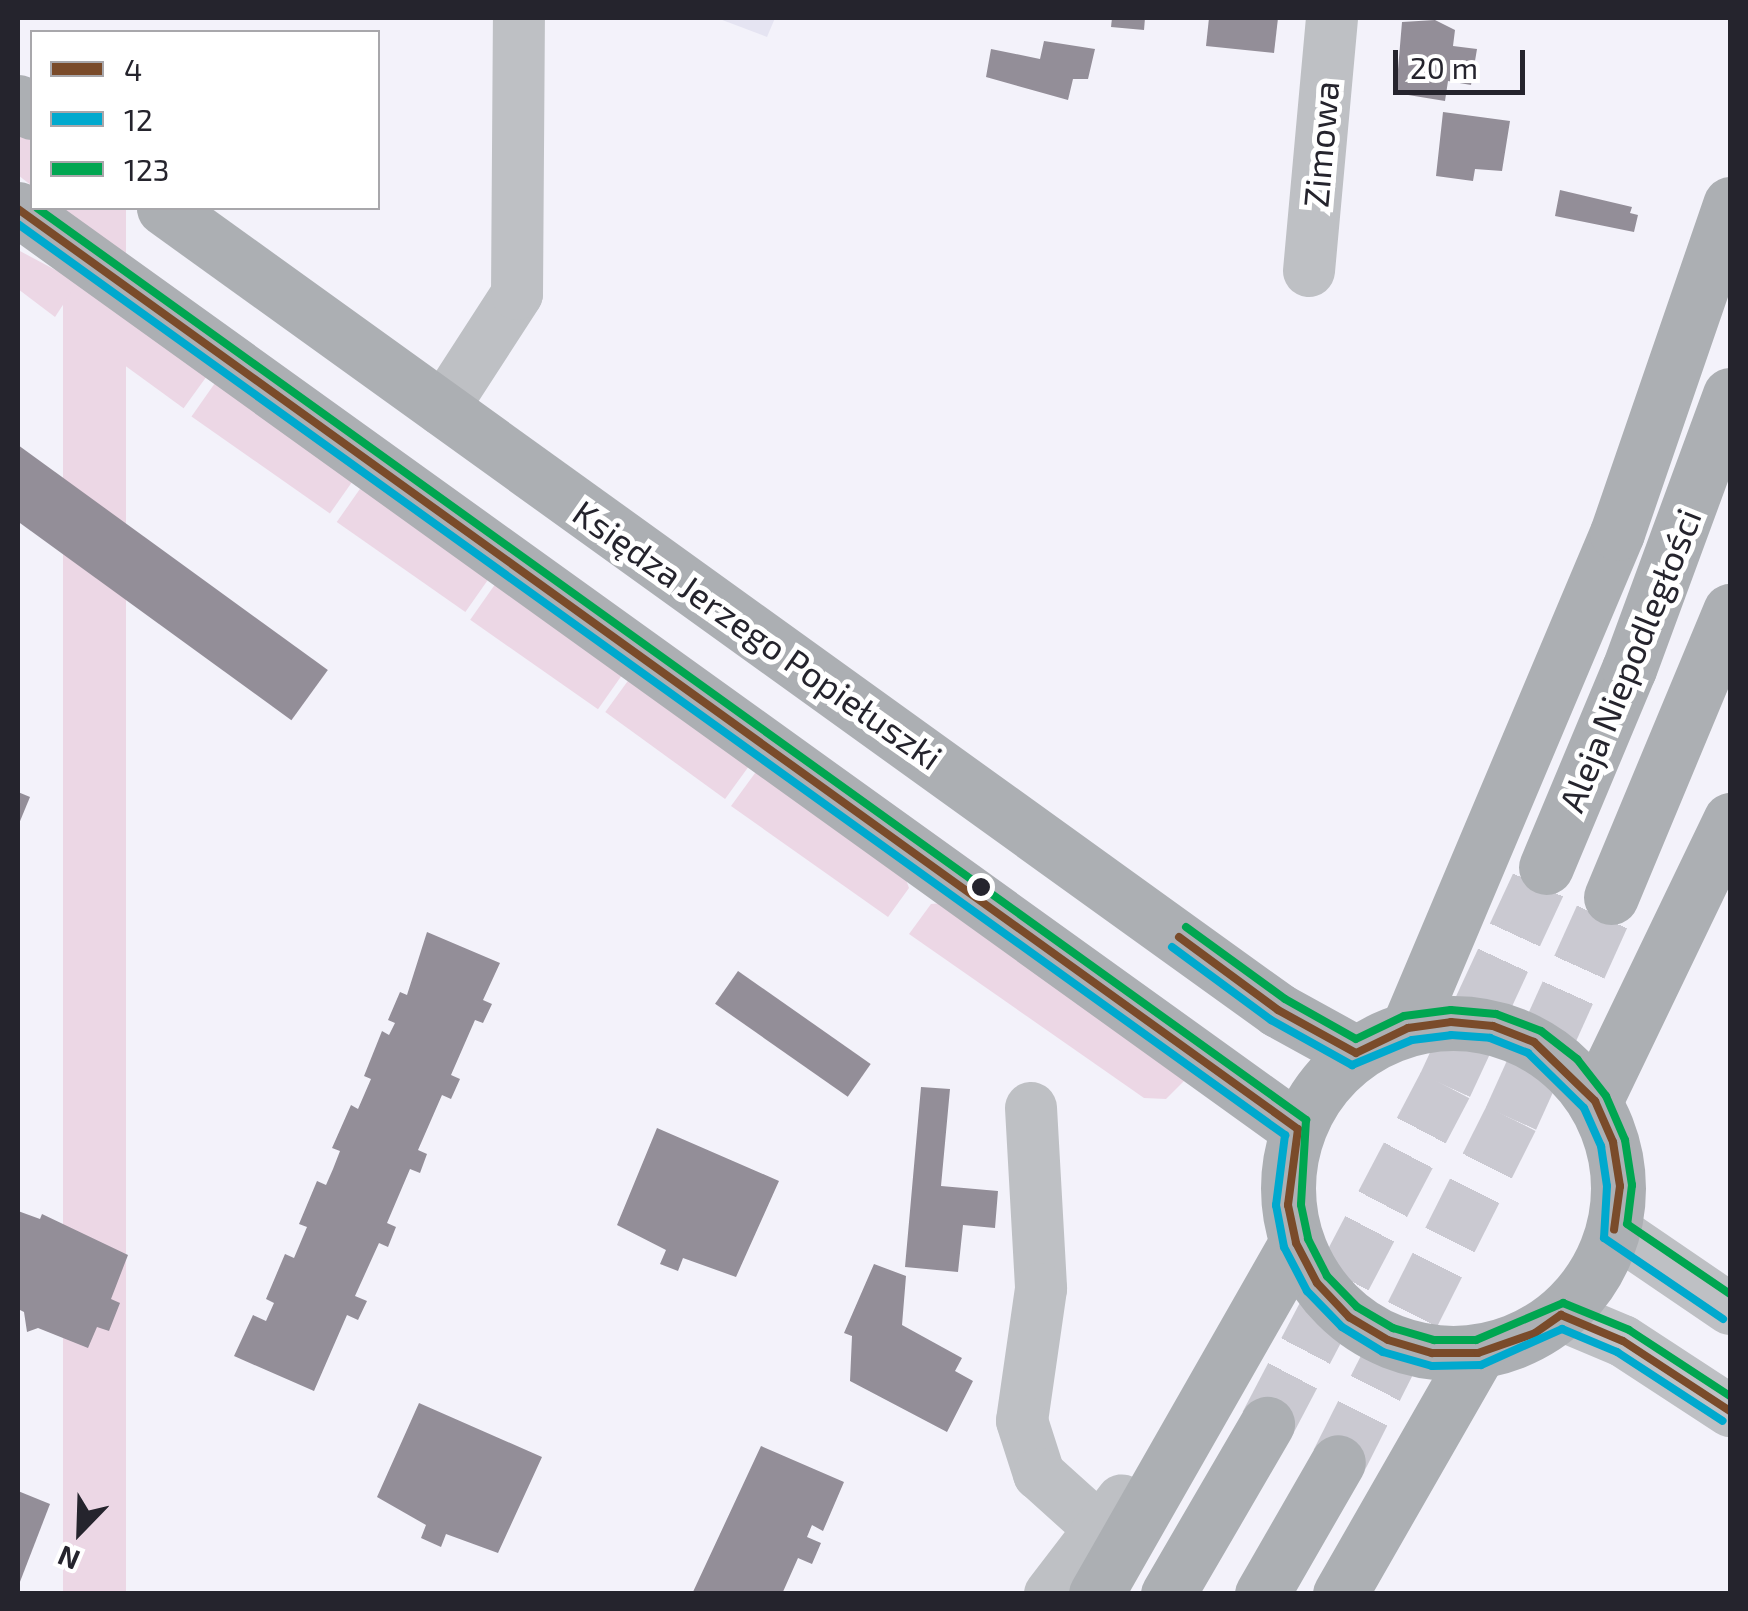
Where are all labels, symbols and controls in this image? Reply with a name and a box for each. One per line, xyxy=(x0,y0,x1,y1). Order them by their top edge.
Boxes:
legend xyxy=(30,30,380,210)
scale bar xyxy=(1398,30,1530,92)
text: 20 m xyxy=(1410,49,1478,85)
text: 4 xyxy=(124,51,142,87)
street label: Zimowa xyxy=(1294,79,1346,209)
text: 12 xyxy=(124,101,153,137)
text: 123 xyxy=(124,151,169,187)
street label: Księdza Jerzego Popiełuszki xyxy=(565,490,951,778)
street label: Aleja Niepodległości xyxy=(1549,502,1709,818)
unlabelled marker xyxy=(971,877,991,897)
north arrow xyxy=(30,1481,130,1581)
text: N xyxy=(52,1539,84,1578)

